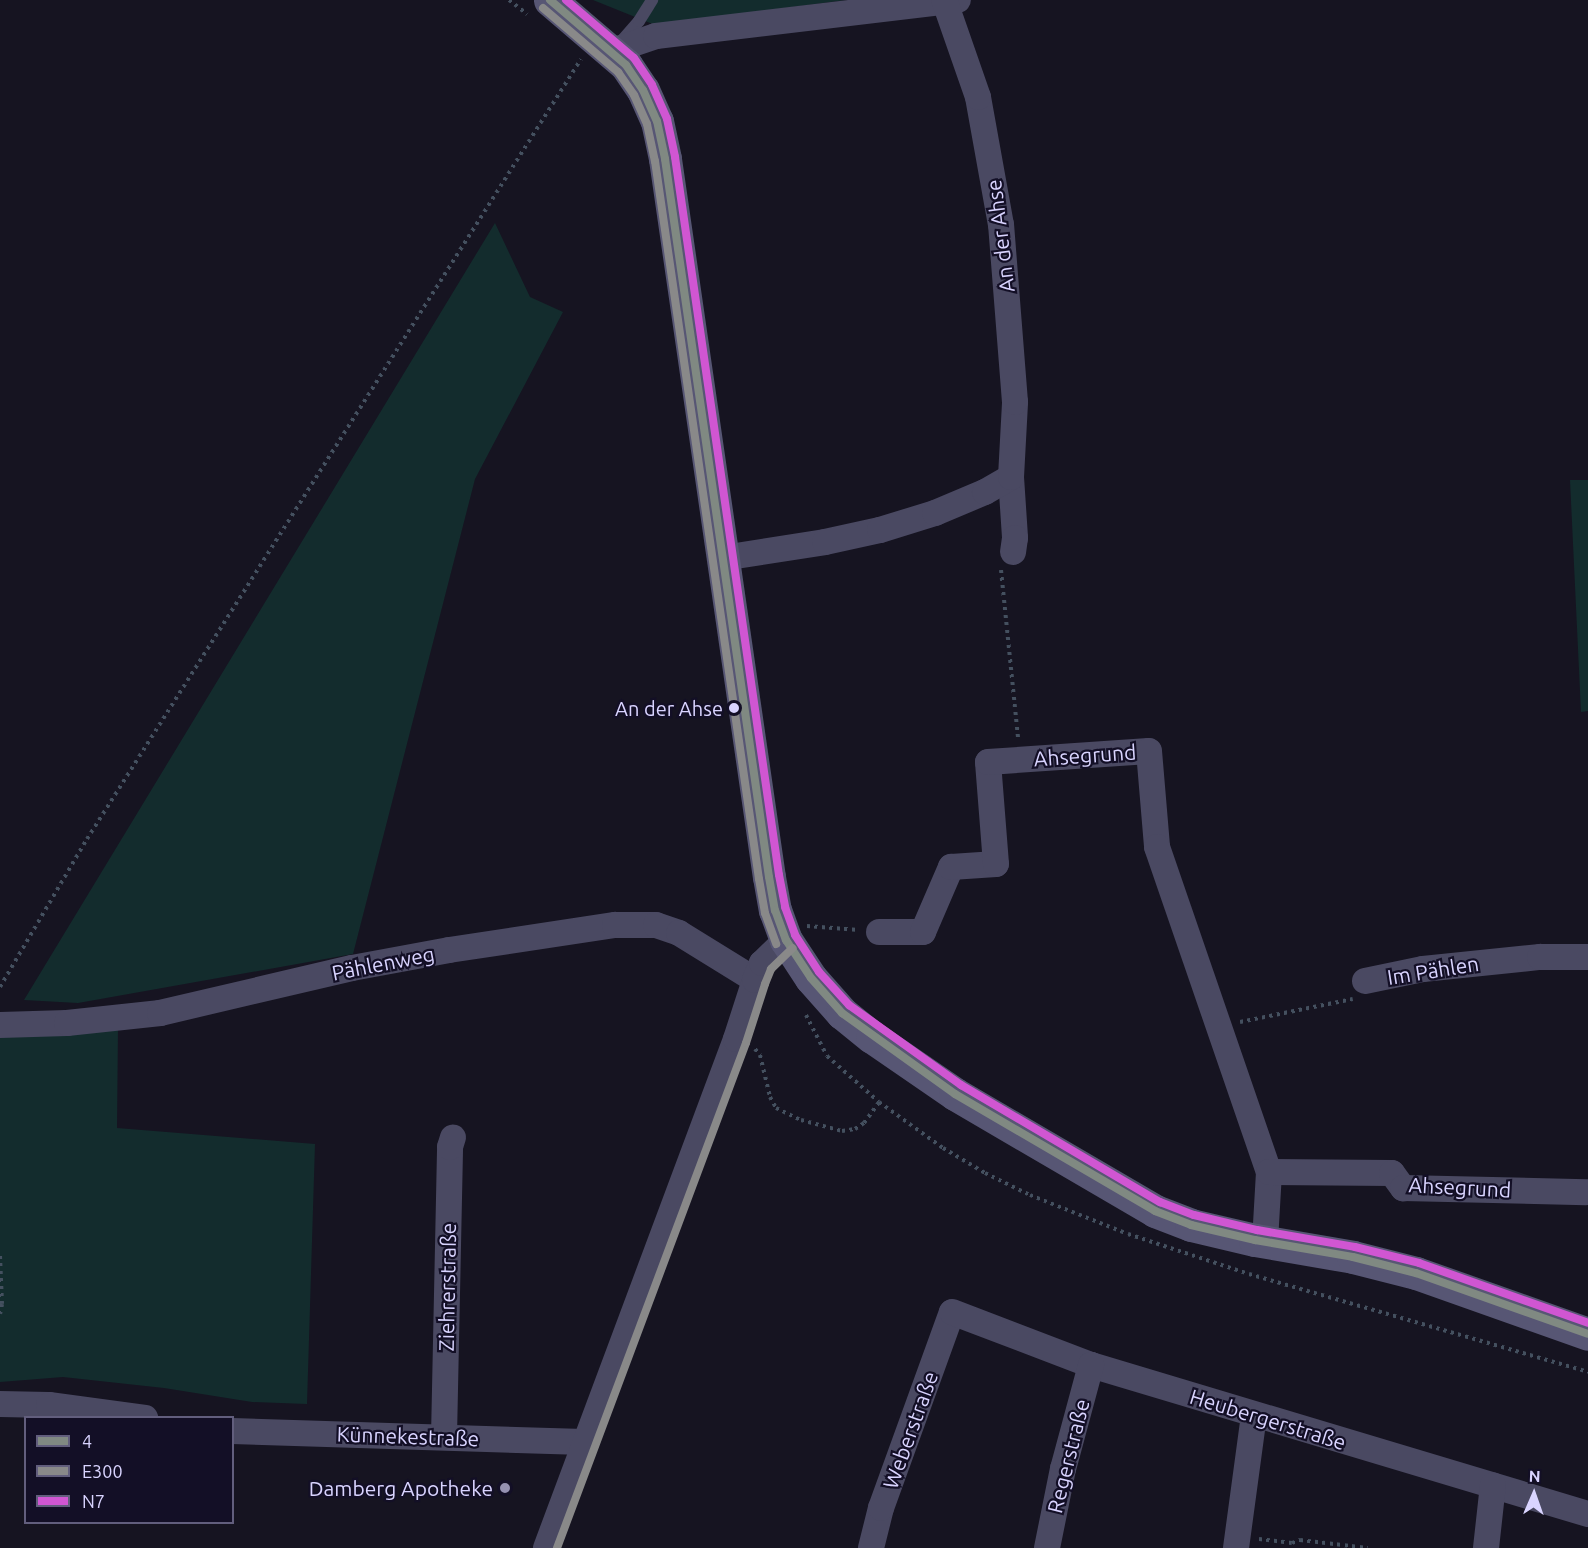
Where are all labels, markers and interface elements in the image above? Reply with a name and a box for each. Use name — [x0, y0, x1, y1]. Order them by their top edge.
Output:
street label: An der Ahse — [981, 178, 1019, 294]
place label: An der Ahse — [615, 696, 723, 720]
marker: An der Ahse — [728, 702, 740, 714]
street label: Ahsegrund — [1033, 739, 1137, 771]
street label: Pählenweg — [329, 941, 437, 985]
street label: Im Pählen — [1385, 950, 1481, 990]
street label: Ahsegrund — [1408, 1172, 1512, 1202]
street label: Ziehrerstraße — [433, 1222, 461, 1352]
street label: Weberstraße — [877, 1368, 943, 1492]
street label: Heubergerstraße — [1187, 1383, 1349, 1455]
street label: Regerstraße — [1042, 1396, 1094, 1516]
legend — [24, 1416, 234, 1524]
street label: Künnekestraße — [336, 1421, 480, 1451]
text: 4 — [82, 1431, 92, 1451]
text: E300 — [82, 1461, 123, 1481]
north arrow — [1504, 1464, 1564, 1524]
text: N — [1528, 1467, 1541, 1485]
place label: Damberg Apotheke — [309, 1475, 493, 1501]
marker: Damberg Apotheke — [498, 1481, 512, 1495]
text: N7 — [82, 1491, 105, 1511]

